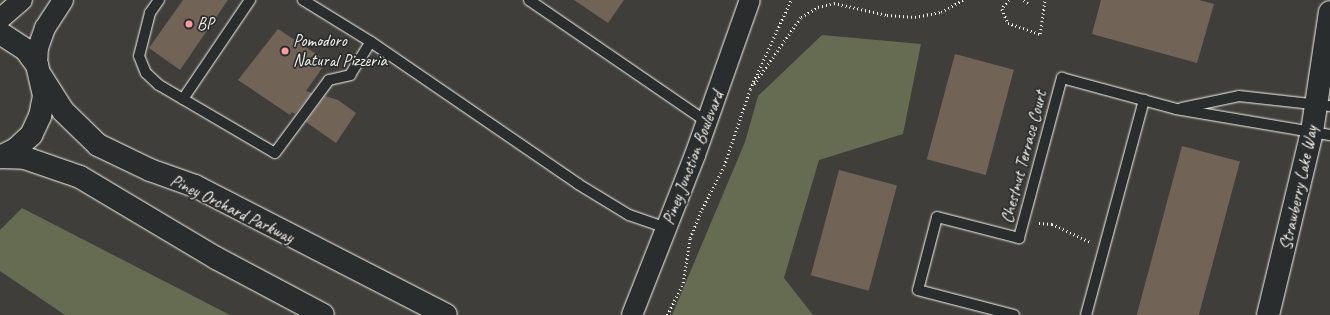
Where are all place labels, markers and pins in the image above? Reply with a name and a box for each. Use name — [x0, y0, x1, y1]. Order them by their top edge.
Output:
place label: BP — [197, 14, 214, 34]
marker: BP — [184, 19, 194, 29]
place label: Pomodoro Natural Pizzeria — [293, 31, 387, 71]
marker: Pomodoro Natural Pizzeria — [280, 46, 290, 56]

